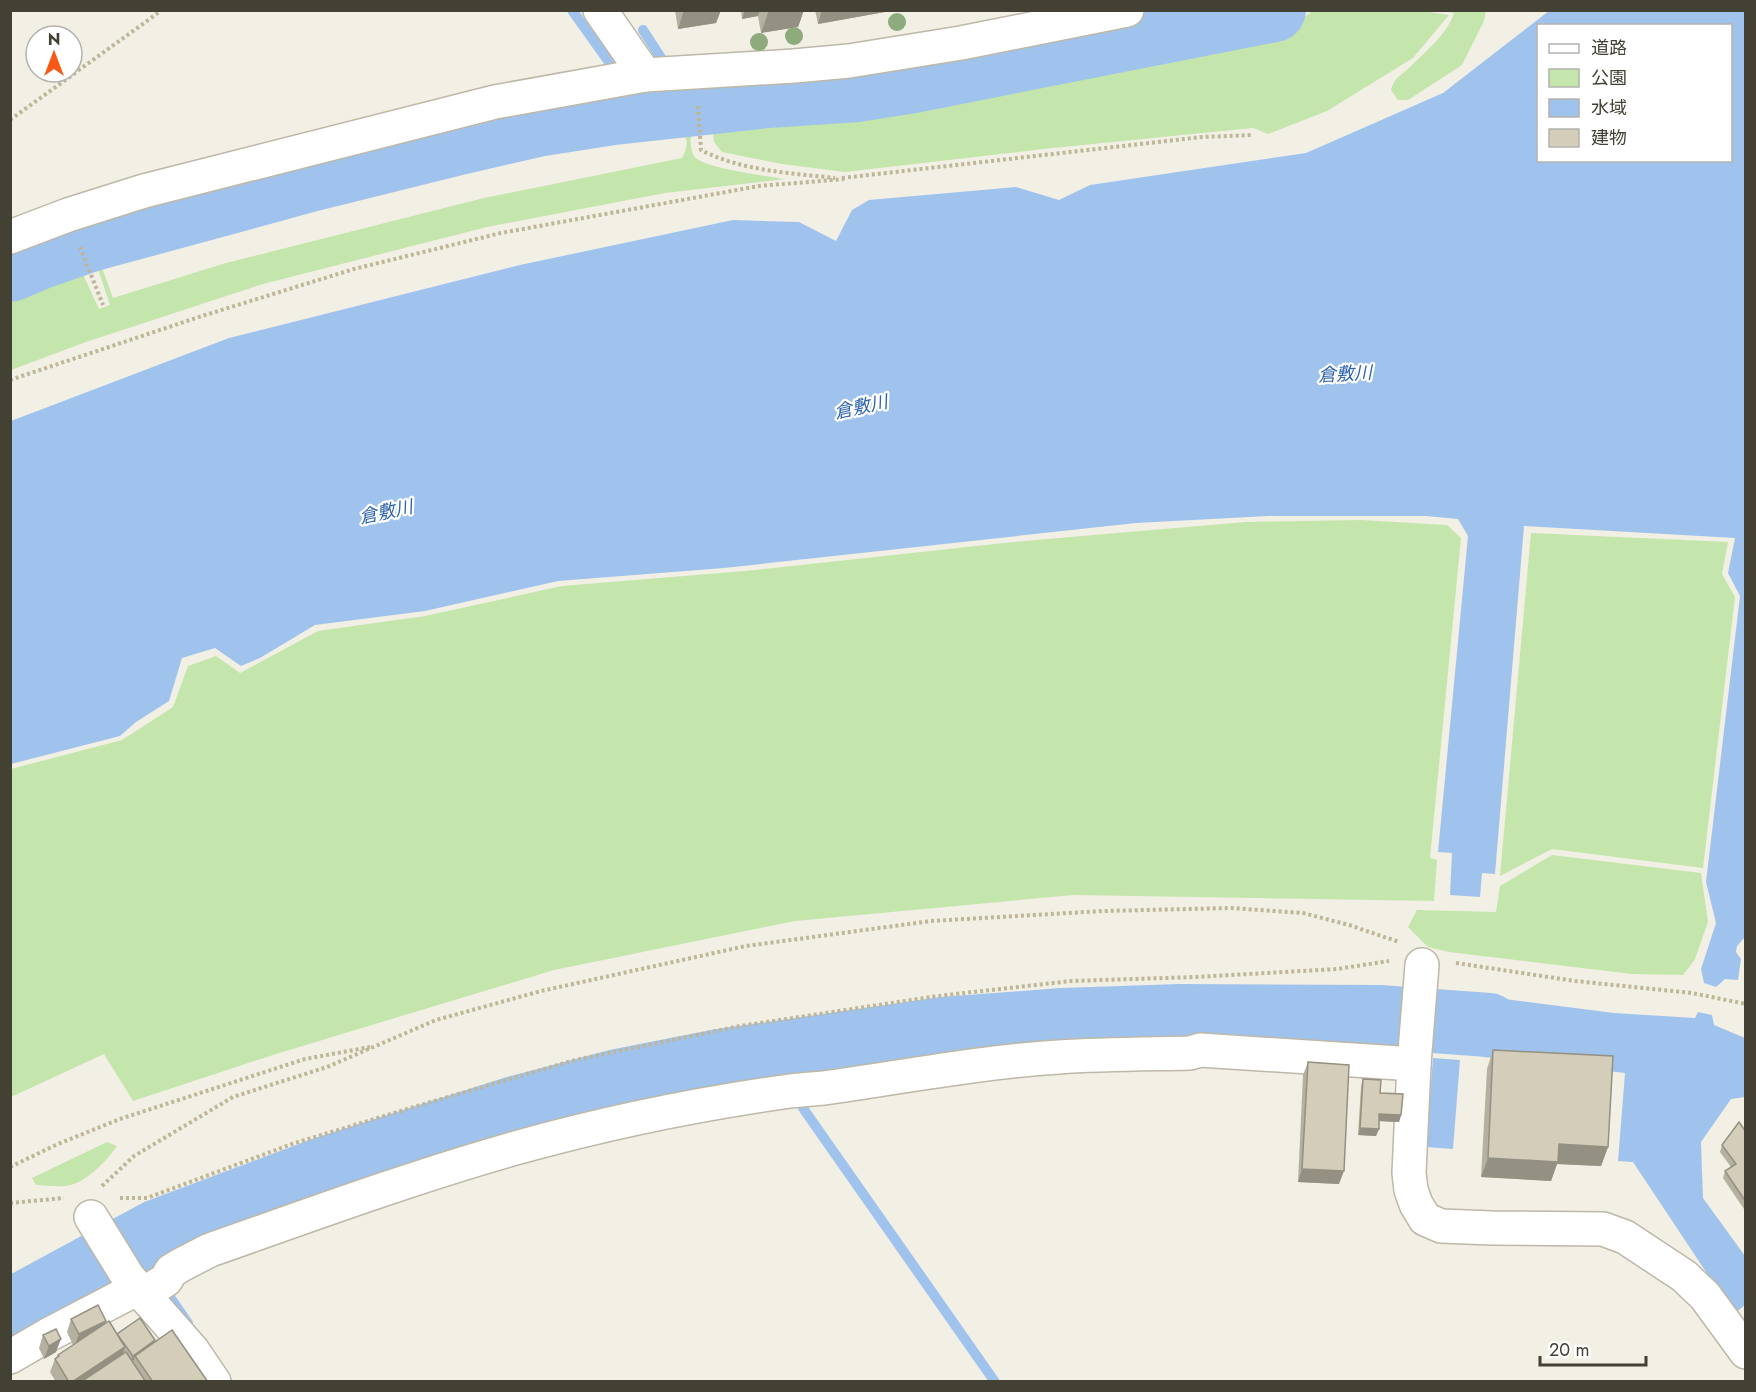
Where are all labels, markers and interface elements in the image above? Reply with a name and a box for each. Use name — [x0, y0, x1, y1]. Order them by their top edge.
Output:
north arrow — [24, 24, 84, 84]
legend — [1537, 24, 1732, 162]
text: N — [48, 28, 60, 51]
text: 道路 — [1591, 35, 1627, 61]
text: 公園 — [1591, 65, 1627, 91]
text: 水域 — [1591, 95, 1627, 121]
text: 建物 — [1591, 125, 1627, 151]
water label: 倉敷川 — [1317, 360, 1375, 388]
water label: 倉敷川 — [832, 388, 892, 425]
water label: 倉敷川 — [357, 493, 417, 530]
scale bar — [1540, 1329, 1646, 1367]
text: 20 m — [1549, 1337, 1589, 1363]

